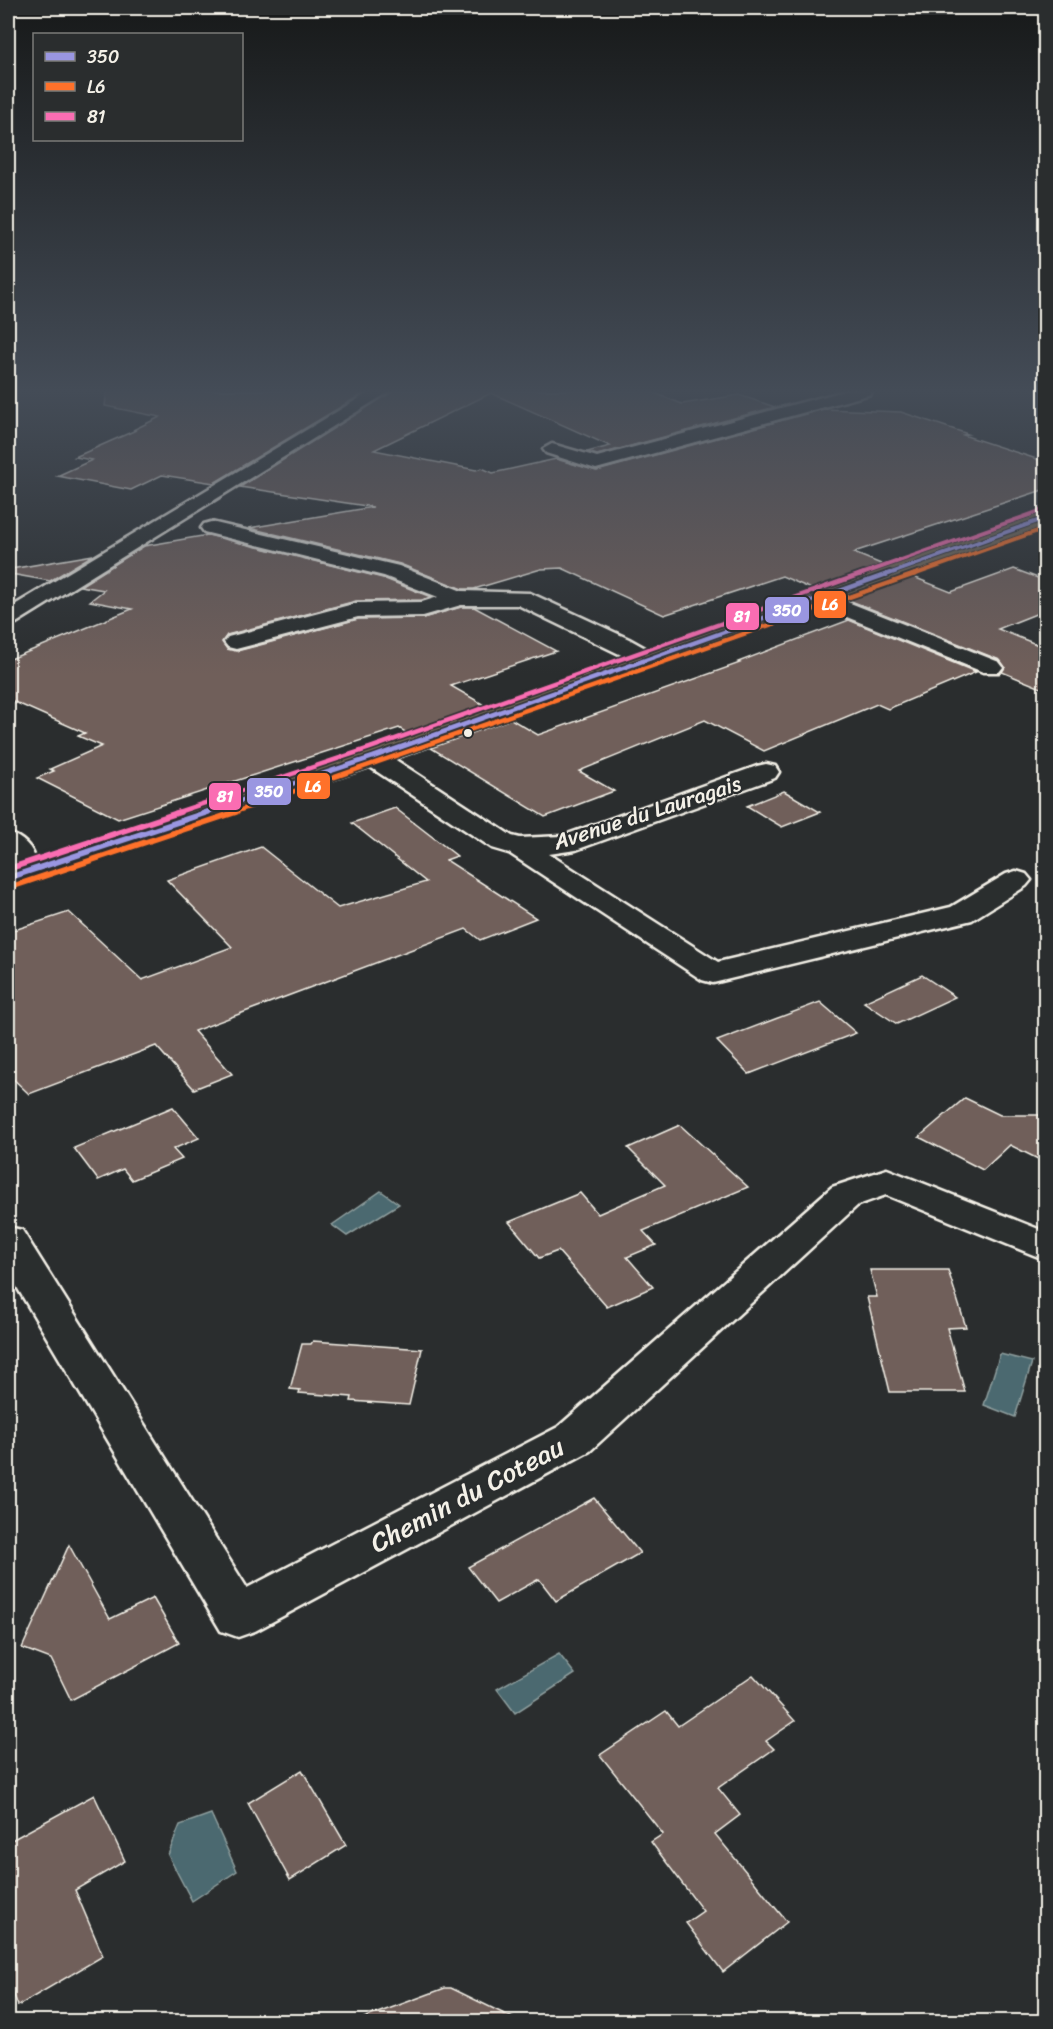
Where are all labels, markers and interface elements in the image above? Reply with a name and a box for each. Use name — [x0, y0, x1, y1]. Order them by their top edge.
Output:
legend — [33, 33, 243, 141]
text: 350 — [87, 41, 119, 73]
text: L6 — [87, 71, 106, 103]
text: 81 — [87, 101, 106, 133]
line badge: L6 — [813, 590, 847, 619]
text: L6 — [822, 590, 838, 619]
line badge: 350 — [764, 596, 810, 624]
text: 350 — [772, 596, 801, 625]
line badge: 81 — [725, 602, 760, 631]
text: 81 — [733, 602, 750, 631]
unlabelled marker — [462, 727, 474, 739]
street label: Avenue du Lauragais — [547, 764, 746, 862]
line badge: L6 — [296, 772, 331, 800]
text: L6 — [305, 772, 321, 801]
line badge: 350 — [246, 777, 292, 806]
text: 350 — [254, 777, 283, 806]
line badge: 81 — [208, 782, 242, 811]
text: 81 — [216, 782, 233, 811]
street label: Chemin du Coteau — [361, 1423, 574, 1567]

